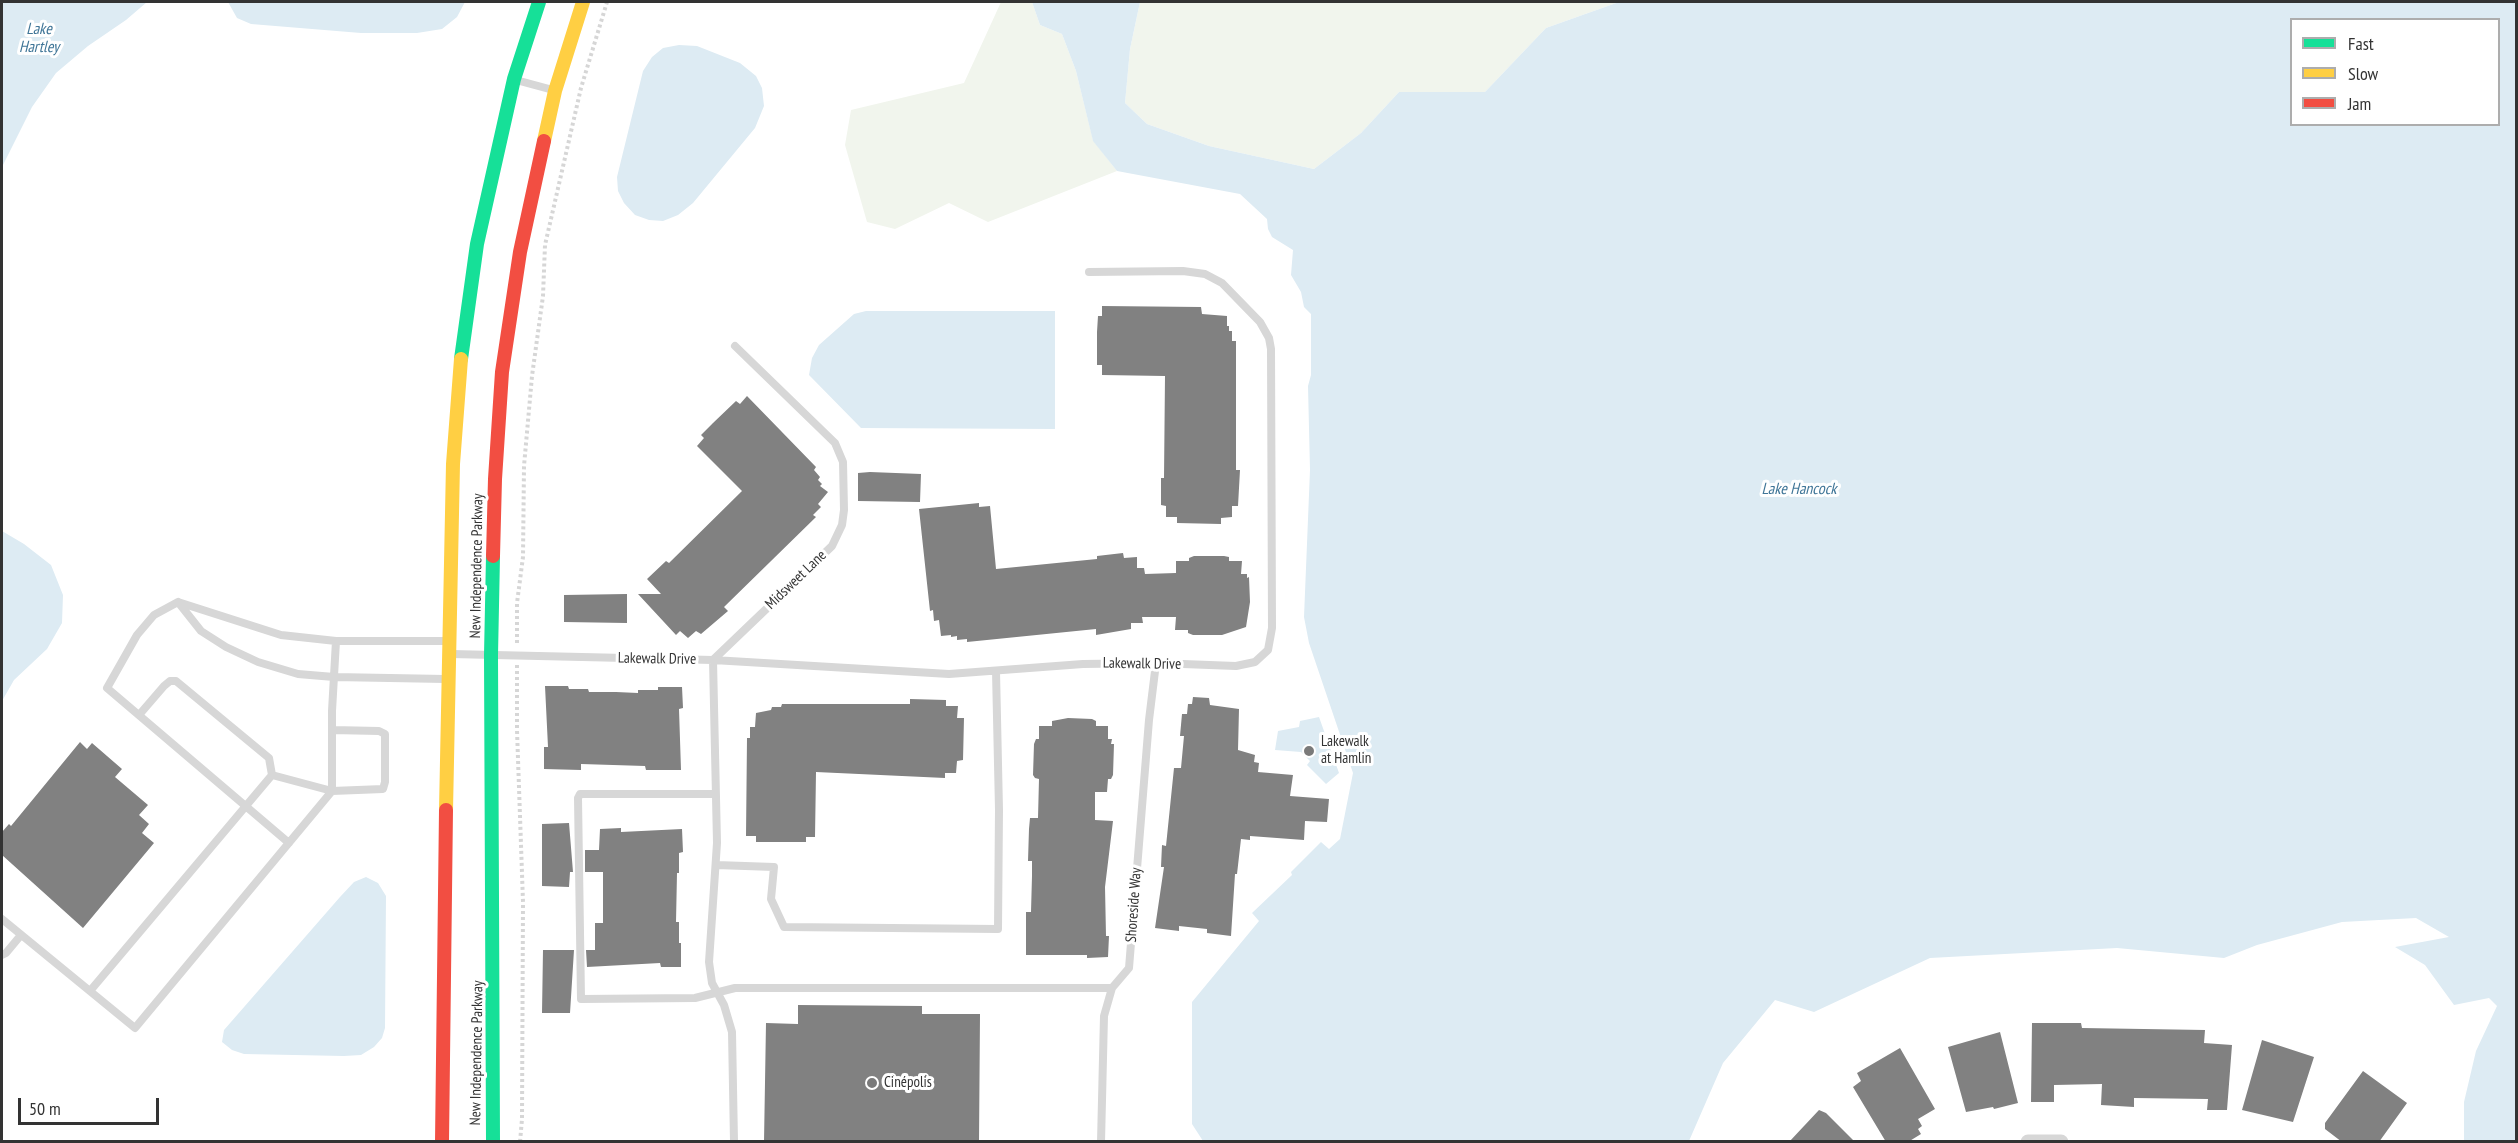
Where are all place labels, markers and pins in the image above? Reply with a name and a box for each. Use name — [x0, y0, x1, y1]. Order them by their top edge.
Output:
place label: Lakewalk at Hamlin — [1321, 733, 1371, 768]
marker: Lakewalk at Hamlin — [1302, 744, 1316, 758]
place label: Cinépolis — [884, 1074, 932, 1092]
marker: Cinépolis — [865, 1076, 879, 1090]

